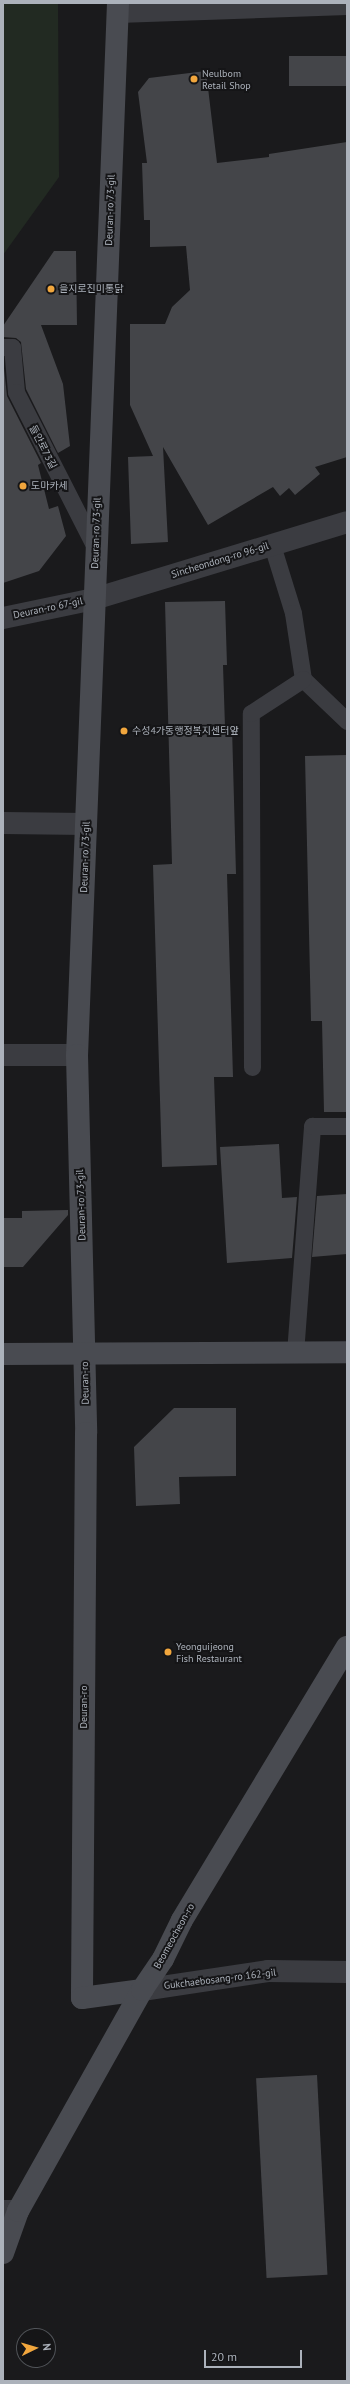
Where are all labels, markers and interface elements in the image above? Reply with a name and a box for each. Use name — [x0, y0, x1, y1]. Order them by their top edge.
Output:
place label: Neulbom Retail Shop — [202, 67, 251, 90]
marker: Neulbom Retail Shop — [189, 74, 199, 84]
street label: Deuran-ro 73-gil — [103, 174, 117, 246]
place label: 을지로진미통닭 — [59, 283, 123, 295]
marker: 을지로진미통닭 — [46, 284, 56, 294]
street label: 들안로73길 — [27, 423, 59, 471]
place label: 도마카세 — [31, 480, 68, 492]
marker: 도마카세 — [18, 481, 28, 491]
street label: Deuran-ro 73-gil — [89, 497, 103, 569]
street label: Sincheondong-ro 96-gil — [170, 539, 270, 581]
street label: Deuran-ro 67-gil — [12, 595, 84, 621]
place label: 수성4가동행정복지센터앞 — [132, 725, 239, 737]
marker: 수성4가동행정복지센터앞 — [119, 726, 129, 736]
street label: Deuran-ro 73-gil — [78, 821, 92, 893]
street label: Deuran-ro 73-gil — [74, 1169, 88, 1241]
street label: Deuran-ro — [79, 1361, 91, 1405]
place label: Yeonguijeong Fish Restaurant — [176, 1640, 242, 1664]
marker: Yeonguijeong Fish Restaurant — [163, 1647, 173, 1657]
street label: Deuran-ro — [78, 1685, 90, 1729]
street label: Beomeocheon-ro — [151, 1901, 197, 1971]
street label: Gukchaebosang-ro 162-gil — [163, 1966, 277, 1992]
north arrow — [16, 2328, 56, 2368]
scale bar — [206, 2342, 304, 2368]
text: N — [40, 2343, 54, 2351]
text: 20 m — [211, 2349, 237, 2364]

